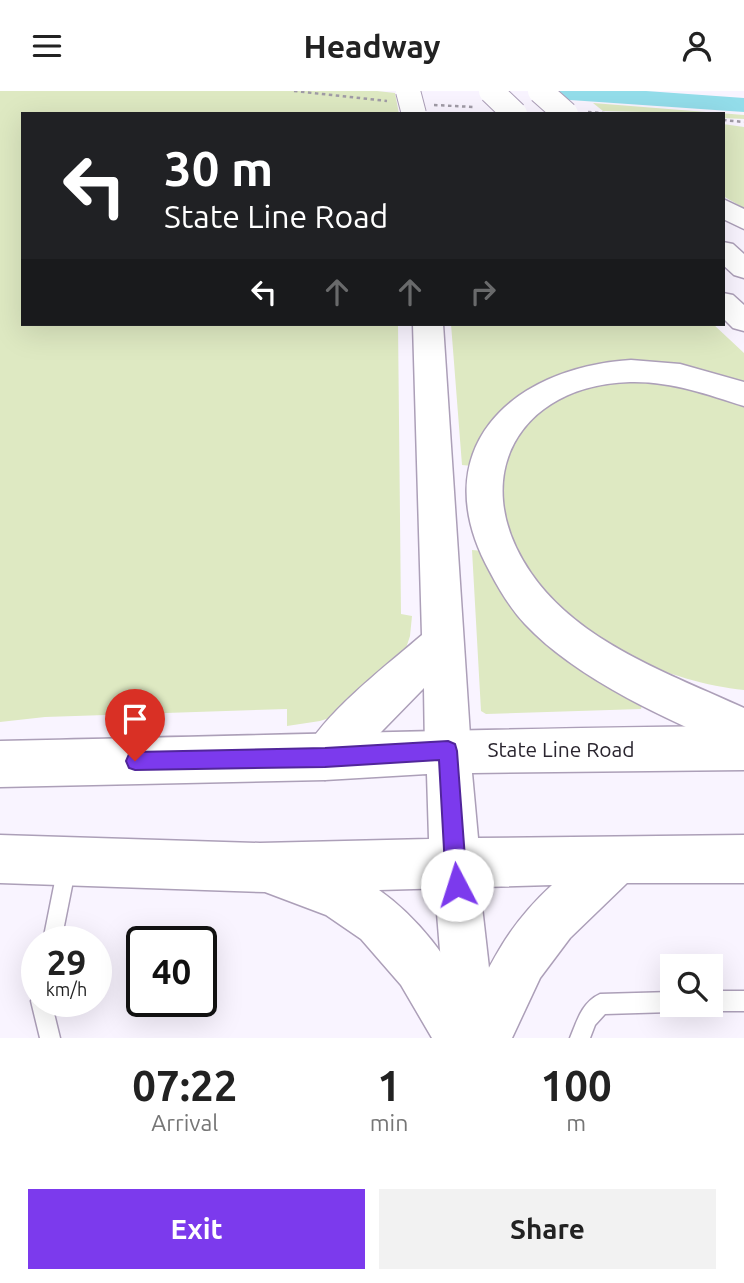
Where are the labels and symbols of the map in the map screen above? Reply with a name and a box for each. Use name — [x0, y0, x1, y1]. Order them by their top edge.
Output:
pin — [105, 689, 165, 761]
street label: State Line Road — [487, 737, 635, 761]
position arrow — [420, 848, 494, 922]
speed limit sign: 40 — [126, 926, 217, 1017]

